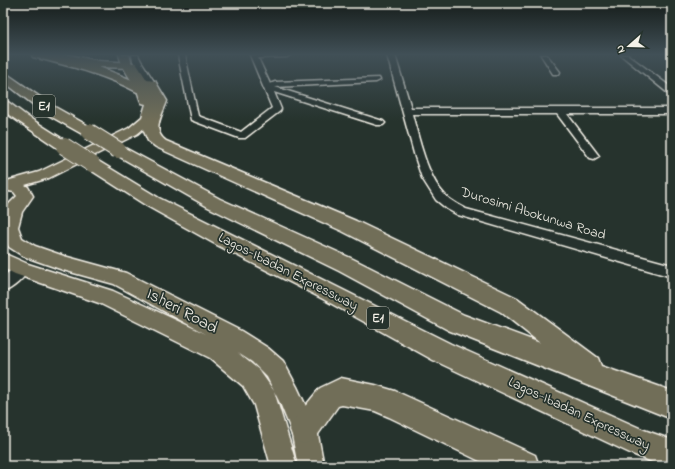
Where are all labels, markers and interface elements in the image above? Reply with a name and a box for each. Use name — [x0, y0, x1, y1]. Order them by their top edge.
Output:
north arrow — [609, 26, 649, 66]
text: N — [612, 43, 629, 55]
road number: E1 — [33, 95, 55, 117]
street label: Durosimi Abokunwa Road — [457, 182, 608, 246]
street label: Lagos-Ibadan Expressway — [214, 228, 362, 317]
street label: Isheri Road — [142, 282, 223, 341]
road number: E1 — [367, 307, 389, 329]
street label: Lagos-Ibadan Expressway — [504, 372, 654, 457]

